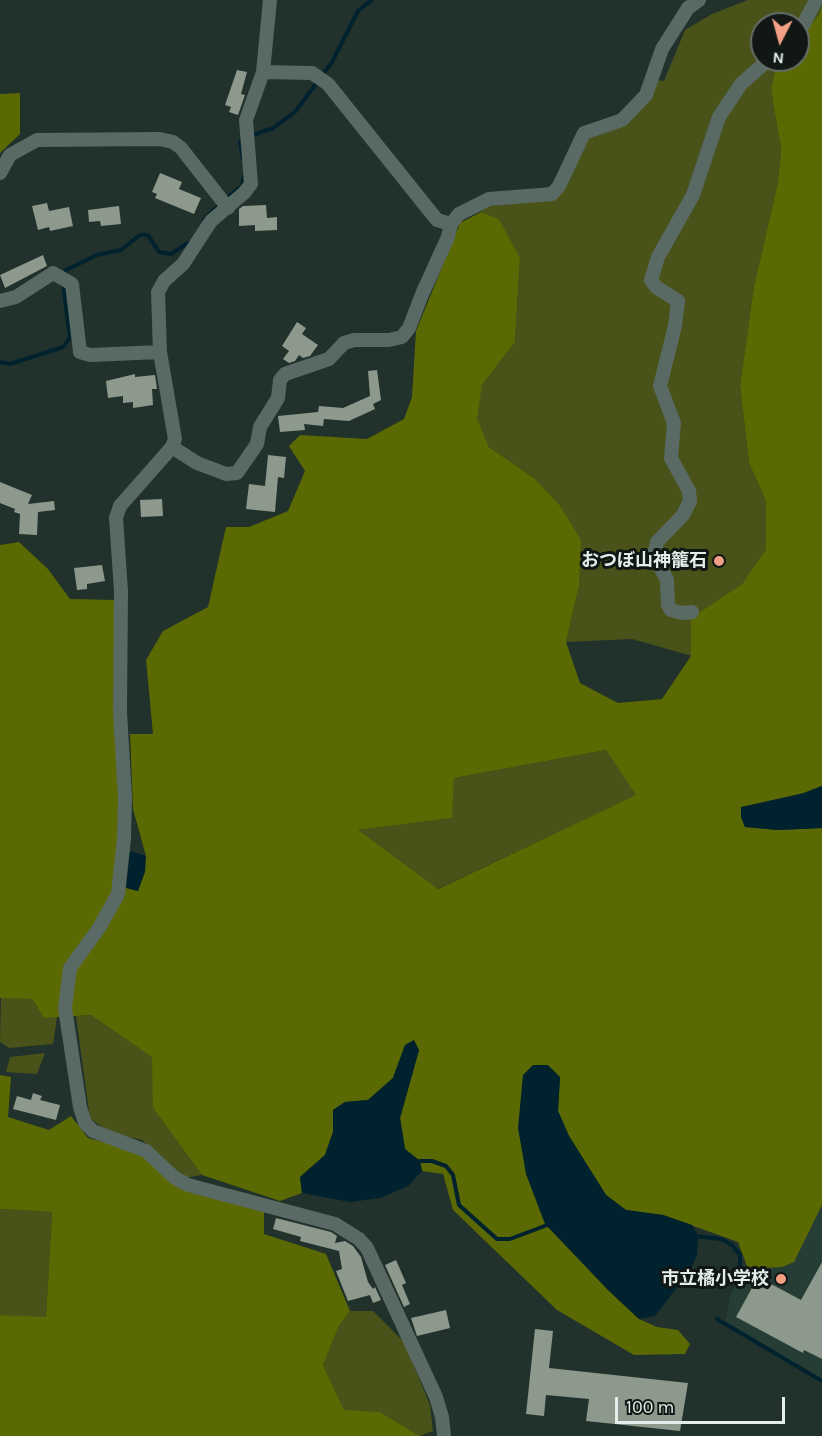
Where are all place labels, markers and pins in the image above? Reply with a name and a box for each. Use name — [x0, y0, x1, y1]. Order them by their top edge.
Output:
place label: おつぼ山神籠石 — [581, 550, 707, 572]
marker: おつぼ山神籠石 — [712, 554, 726, 568]
place label: 市立橘小学校 — [661, 1268, 769, 1290]
marker: 市立橘小学校 — [774, 1272, 788, 1286]

